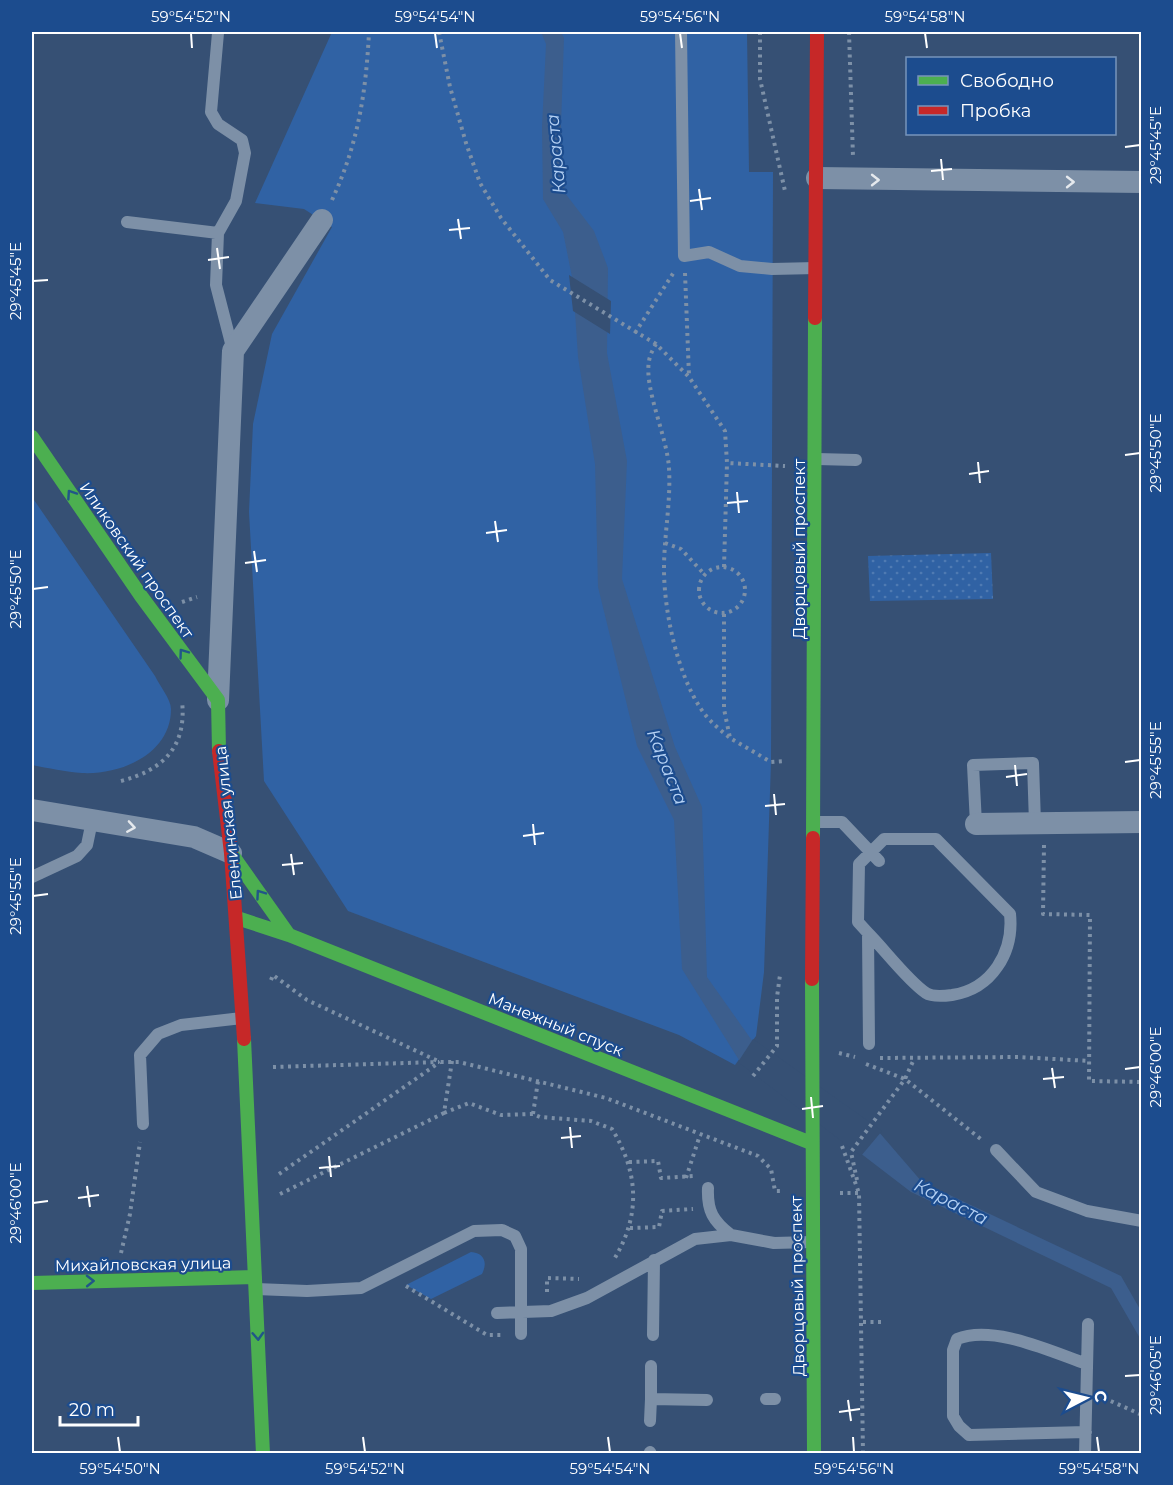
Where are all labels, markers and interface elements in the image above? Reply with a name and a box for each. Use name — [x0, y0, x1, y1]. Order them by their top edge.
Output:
text: 59°54'52"N — [151, 7, 231, 26]
text: 59°54'54"N — [395, 7, 475, 26]
text: 59°54'56"N — [640, 7, 720, 26]
text: 59°54'58"N — [884, 7, 966, 26]
legend — [906, 57, 1116, 135]
text: Свободно — [960, 70, 1054, 92]
text: Пробка — [960, 100, 1031, 122]
text: 29°45'45"E — [1146, 106, 1165, 184]
water label: Караста — [542, 113, 570, 195]
one-way arrow — [871, 174, 880, 186]
one-way arrow — [1066, 176, 1075, 188]
text: 29°45'45"E — [6, 242, 25, 320]
text: 29°45'50"E — [1146, 413, 1165, 493]
street label: Дворцовый проспект — [790, 458, 809, 639]
street label: Иликовский проспект — [75, 479, 198, 642]
one-way arrow — [67, 489, 78, 500]
text: 29°45'50"E — [6, 549, 25, 629]
one-way arrow — [179, 649, 190, 660]
text: 29°45'55"E — [1146, 721, 1165, 799]
water label: Караста — [642, 726, 692, 808]
street label: Еленинская улица — [211, 745, 246, 901]
one-way arrow — [125, 820, 135, 833]
text: 29°45'55"E — [6, 857, 25, 935]
one-way arrow — [256, 889, 267, 900]
street label: Манежный спуск — [486, 989, 627, 1060]
text: 29°46'00"E — [1146, 1026, 1165, 1108]
text: 29°46'00"E — [6, 1162, 25, 1244]
water label: Караста — [910, 1174, 992, 1230]
street label: Дворцовый проспект — [786, 1195, 809, 1376]
street label: Михайловская улица — [55, 1253, 231, 1276]
one-way arrow — [85, 1275, 94, 1288]
one-way arrow — [251, 1331, 264, 1340]
text: 29°46'05"E — [1146, 1335, 1165, 1415]
north arrow — [1056, 1368, 1116, 1428]
scale bar — [60, 1389, 138, 1427]
text: С — [1090, 1389, 1111, 1404]
text: 20 m — [69, 1399, 115, 1421]
text: 59°54'50"N — [79, 1459, 161, 1478]
text: 59°54'52"N — [325, 1459, 405, 1478]
text: 59°54'54"N — [570, 1459, 650, 1478]
text: 59°54'56"N — [814, 1459, 894, 1478]
text: 59°54'58"N — [1058, 1459, 1140, 1478]

